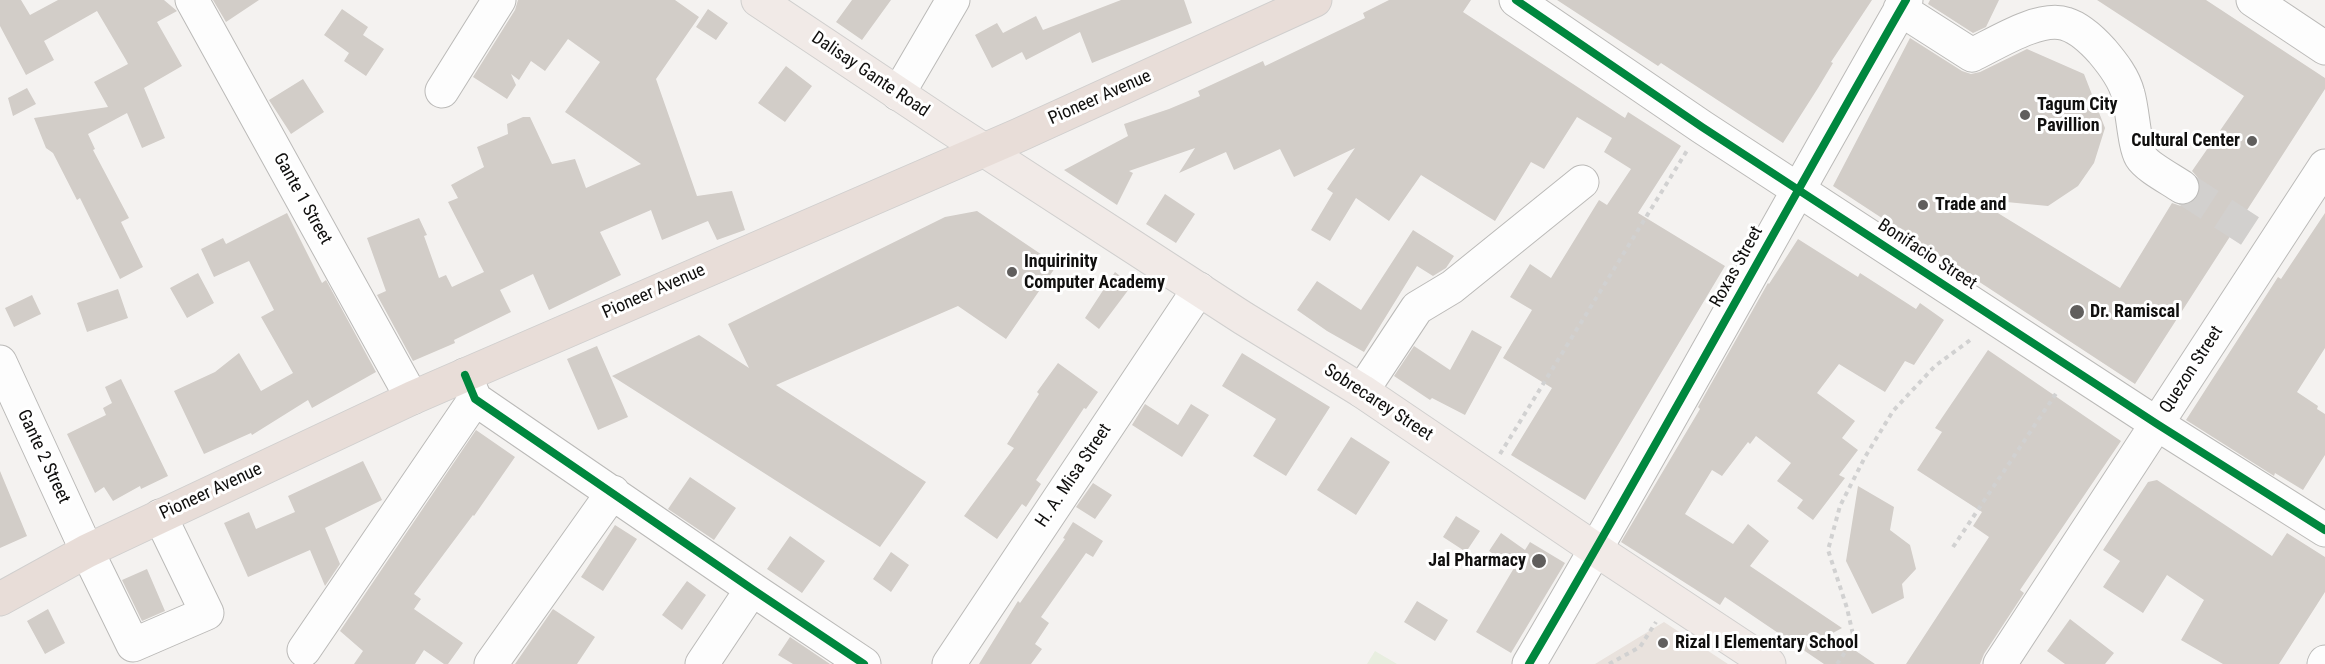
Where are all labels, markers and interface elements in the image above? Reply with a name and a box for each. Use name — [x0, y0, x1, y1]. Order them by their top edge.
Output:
street label: Dalisay Gante Road — [807, 28, 933, 122]
street label: Pioneer Avenue — [1045, 66, 1155, 130]
place label: Tagum City Pavillion — [2037, 94, 2118, 136]
marker: Tagum City Pavillion — [2018, 108, 2032, 122]
place label: Cultural Center — [2131, 130, 2240, 152]
marker: Cultural Center — [2245, 134, 2259, 148]
street label: Gante 1 Street — [268, 150, 336, 248]
place label: Trade and — [1935, 194, 2006, 216]
marker: Trade and — [1916, 198, 1930, 212]
street label: Bonifacio Street — [1873, 215, 1981, 295]
street label: Roxas Street — [1706, 223, 1768, 311]
place label: Inquirinity Computer Academy — [1024, 251, 1165, 294]
street label: Pioneer Avenue — [599, 260, 709, 324]
marker: Inquirinity Computer Academy — [1005, 265, 1019, 279]
place label: Dr. Ramiscal — [2090, 301, 2180, 323]
marker: Dr. Ramiscal — [2068, 303, 2086, 321]
street label: Quezon Street — [2156, 322, 2228, 418]
street label: Sobrecarey Street — [1320, 360, 1436, 446]
street label: Gante 2 Street — [12, 407, 74, 507]
street label: H. A. Misa Street — [1031, 420, 1117, 532]
street label: Pioneer Avenue — [157, 459, 265, 525]
place label: Jal Pharmacy — [1428, 550, 1526, 572]
marker: Jal Pharmacy — [1530, 552, 1548, 570]
place label: Rizal I Elementary School — [1675, 632, 1858, 654]
marker: Rizal I Elementary School — [1656, 636, 1670, 650]

